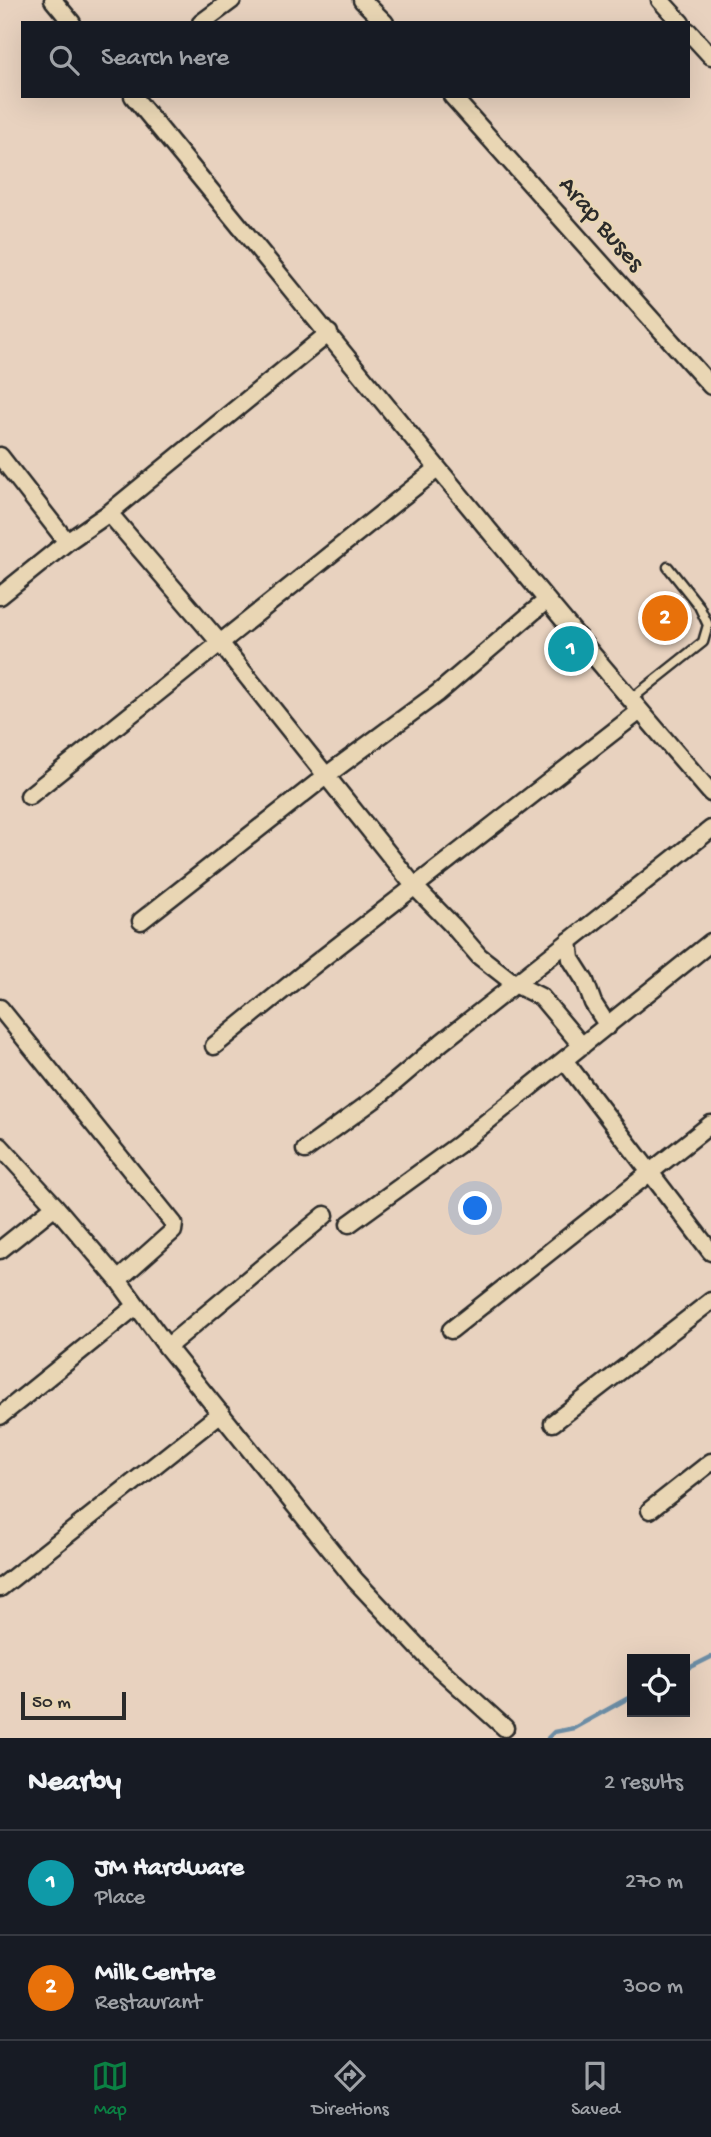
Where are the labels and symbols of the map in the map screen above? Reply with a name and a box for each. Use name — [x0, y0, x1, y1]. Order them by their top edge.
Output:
street label: Arap Buses — [550, 171, 651, 280]
pin: 2 — [642, 592, 688, 644]
pin: 1 — [548, 623, 594, 675]
your location — [458, 1191, 492, 1225]
scale bar — [21, 1689, 126, 1721]

